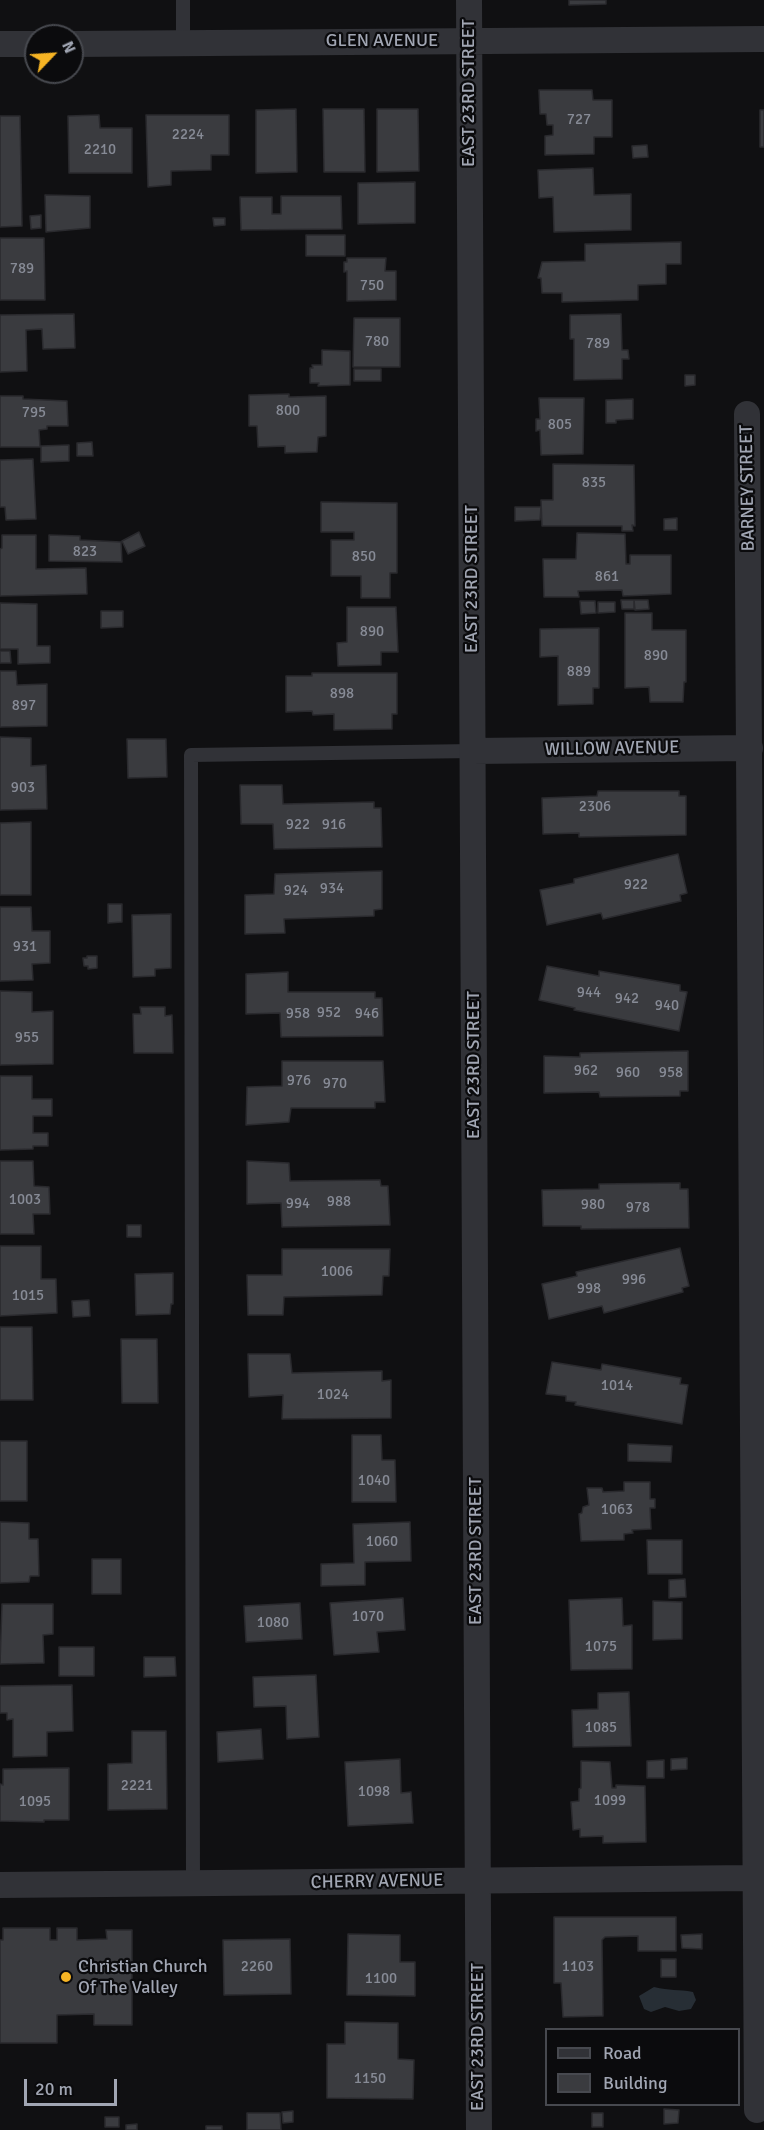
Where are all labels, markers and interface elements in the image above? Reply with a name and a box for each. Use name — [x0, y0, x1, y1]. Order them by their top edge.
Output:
street label: EAST 23RD STREET — [458, 19, 480, 167]
north arrow — [24, 24, 84, 84]
street label: GLEN AVENUE — [326, 30, 438, 52]
text: N — [57, 38, 80, 57]
house number: 727 — [567, 111, 591, 129]
house number: 2224 — [172, 126, 204, 144]
house number: 2210 — [84, 141, 116, 159]
house number: 789 — [10, 260, 34, 278]
house number: 750 — [360, 277, 384, 295]
house number: 780 — [365, 333, 389, 351]
house number: 789 — [586, 335, 610, 353]
house number: 800 — [276, 402, 300, 420]
house number: 795 — [22, 404, 46, 422]
house number: 805 — [548, 416, 572, 434]
street label: BARNEY STREET — [736, 425, 760, 551]
house number: 835 — [582, 474, 606, 492]
street label: EAST 23RD STREET — [461, 505, 483, 653]
house number: 823 — [73, 543, 97, 561]
house number: 850 — [352, 548, 376, 566]
house number: 861 — [595, 568, 619, 586]
house number: 890 — [360, 623, 384, 641]
house number: 890 — [644, 647, 668, 665]
house number: 889 — [567, 663, 591, 681]
house number: 898 — [330, 685, 354, 703]
house number: 897 — [12, 697, 36, 715]
street label: WILLOW AVENUE — [544, 737, 680, 761]
house number: 903 — [11, 779, 35, 797]
house number: 2306 — [579, 798, 611, 816]
house number: 922 — [286, 816, 310, 834]
house number: 916 — [322, 816, 346, 834]
house number: 922 — [624, 876, 648, 894]
house number: 934 — [320, 880, 344, 898]
house number: 924 — [284, 882, 308, 900]
house number: 931 — [13, 938, 37, 956]
house number: 944 — [577, 984, 601, 1002]
house number: 942 — [615, 990, 639, 1008]
street label: EAST 23RD STREET — [463, 991, 485, 1139]
house number: 940 — [655, 997, 679, 1015]
house number: 952 — [317, 1004, 341, 1022]
house number: 958 — [286, 1005, 310, 1023]
house number: 946 — [355, 1005, 379, 1023]
house number: 955 — [15, 1029, 39, 1047]
house number: 962 — [574, 1062, 598, 1080]
house number: 960 — [616, 1064, 640, 1082]
house number: 958 — [659, 1064, 683, 1082]
house number: 976 — [287, 1072, 311, 1090]
house number: 970 — [323, 1075, 347, 1093]
house number: 1003 — [9, 1191, 41, 1209]
house number: 988 — [327, 1193, 351, 1211]
house number: 994 — [286, 1195, 310, 1213]
house number: 980 — [581, 1196, 605, 1214]
house number: 978 — [626, 1199, 650, 1217]
house number: 1006 — [321, 1263, 353, 1281]
house number: 996 — [622, 1271, 646, 1289]
house number: 998 — [577, 1280, 601, 1298]
house number: 1015 — [12, 1287, 44, 1305]
house number: 1014 — [601, 1377, 633, 1395]
house number: 1024 — [317, 1386, 349, 1404]
house number: 1040 — [358, 1472, 390, 1490]
street label: EAST 23RD STREET — [465, 1477, 487, 1625]
house number: 1063 — [601, 1501, 633, 1519]
house number: 1060 — [366, 1533, 398, 1551]
house number: 1070 — [352, 1608, 384, 1626]
house number: 1080 — [257, 1614, 289, 1632]
house number: 1075 — [585, 1638, 617, 1656]
house number: 1085 — [585, 1719, 617, 1737]
house number: 2221 — [121, 1777, 153, 1795]
house number: 1098 — [358, 1783, 390, 1801]
house number: 1099 — [594, 1792, 626, 1810]
house number: 1095 — [19, 1793, 51, 1811]
street label: CHERRY AVENUE — [311, 1870, 443, 1894]
place label: Christian Church Of The Valley — [78, 1956, 208, 1998]
house number: 2260 — [241, 1958, 273, 1976]
house number: 1103 — [562, 1958, 594, 1976]
street label: EAST 23RD STREET — [467, 1963, 489, 2111]
marker: Christian Church Of The Valley — [59, 1970, 73, 1984]
house number: 1100 — [365, 1970, 397, 1988]
legend — [545, 2028, 740, 2106]
text: Road — [603, 2042, 642, 2064]
scale bar — [27, 2067, 120, 2105]
house number: 1150 — [354, 2070, 386, 2088]
text: Building — [603, 2072, 667, 2094]
text: 20 m — [35, 2078, 73, 2100]

